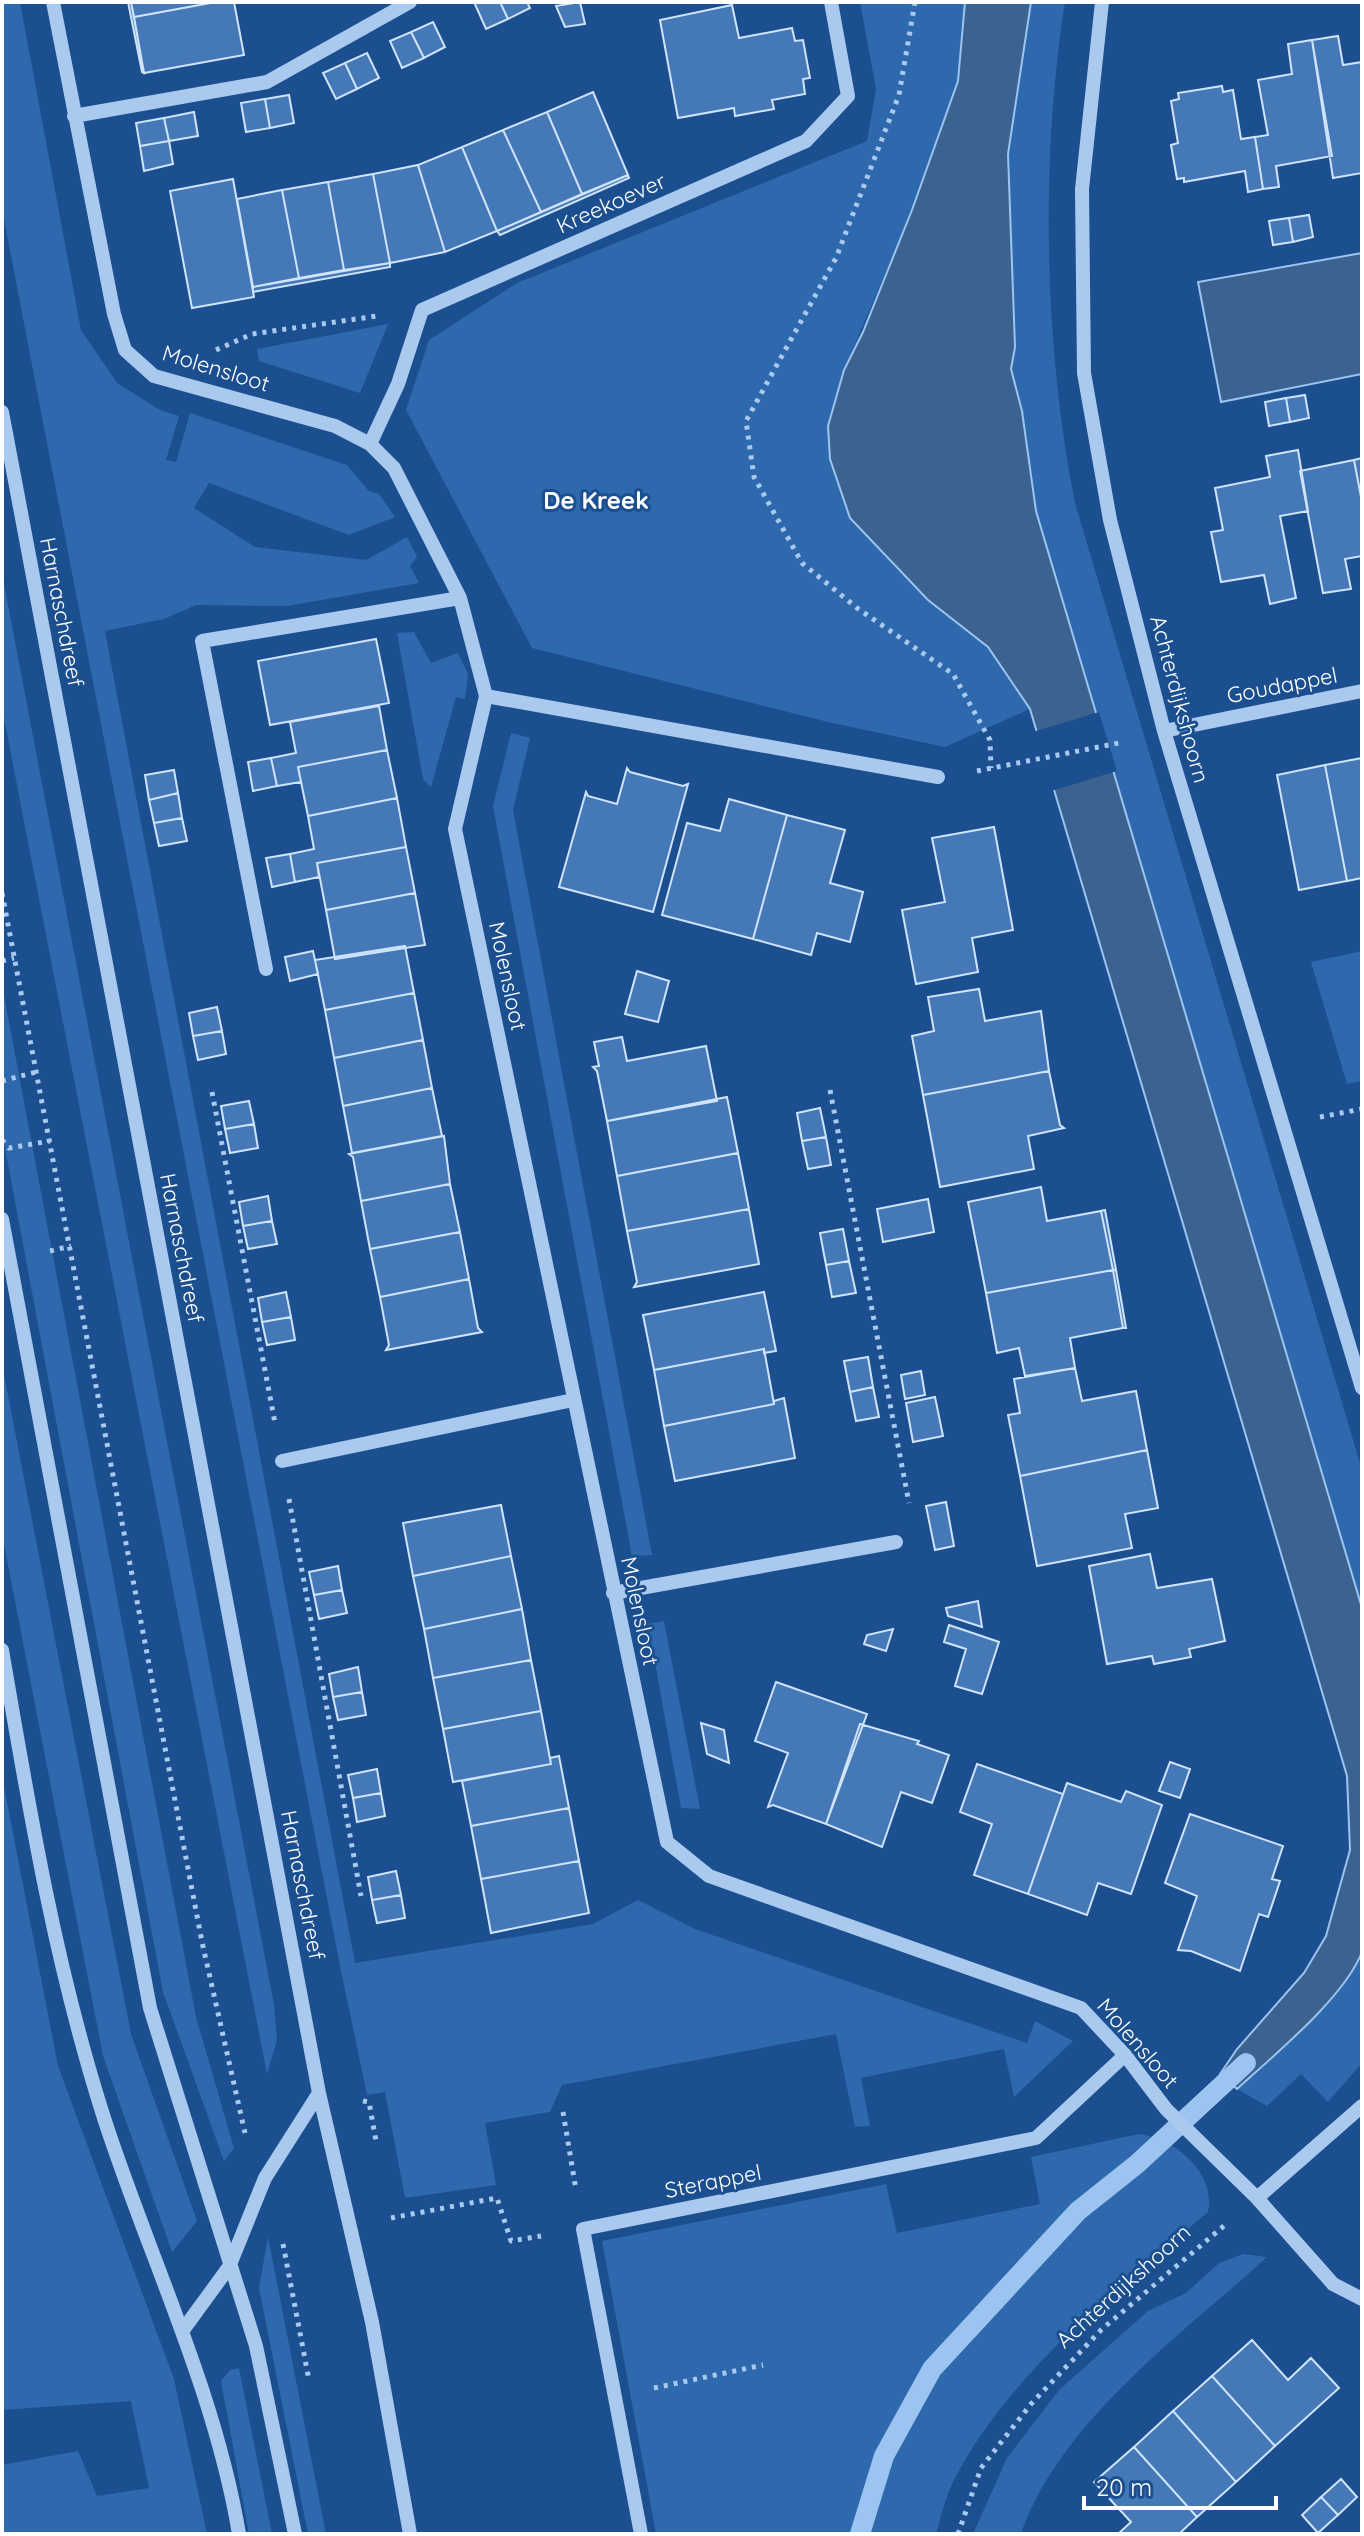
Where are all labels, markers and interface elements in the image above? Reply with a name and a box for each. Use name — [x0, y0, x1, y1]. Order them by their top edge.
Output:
street label: Kreekoever — [552, 166, 671, 240]
street label: Molensloot — [159, 338, 273, 398]
district label: De Kreek — [543, 485, 649, 515]
street label: Harnaschdreef — [34, 535, 90, 689]
street label: Achterdijkshoorn — [1144, 612, 1216, 786]
street label: Goudappel — [1224, 661, 1340, 709]
street label: Molensloot — [483, 919, 533, 1033]
street label: Harnaschdreef — [154, 1171, 210, 1325]
street label: Molensloot — [615, 1554, 665, 1668]
street label: Harnaschdreef — [275, 1808, 331, 1962]
street label: Molensloot — [1091, 1992, 1185, 2094]
street label: Sterappel — [662, 2158, 764, 2204]
street label: Achterdijkshoorn — [1050, 2218, 1196, 2354]
scale bar — [1084, 2460, 1276, 2510]
text: 20 m — [1096, 2472, 1152, 2502]

